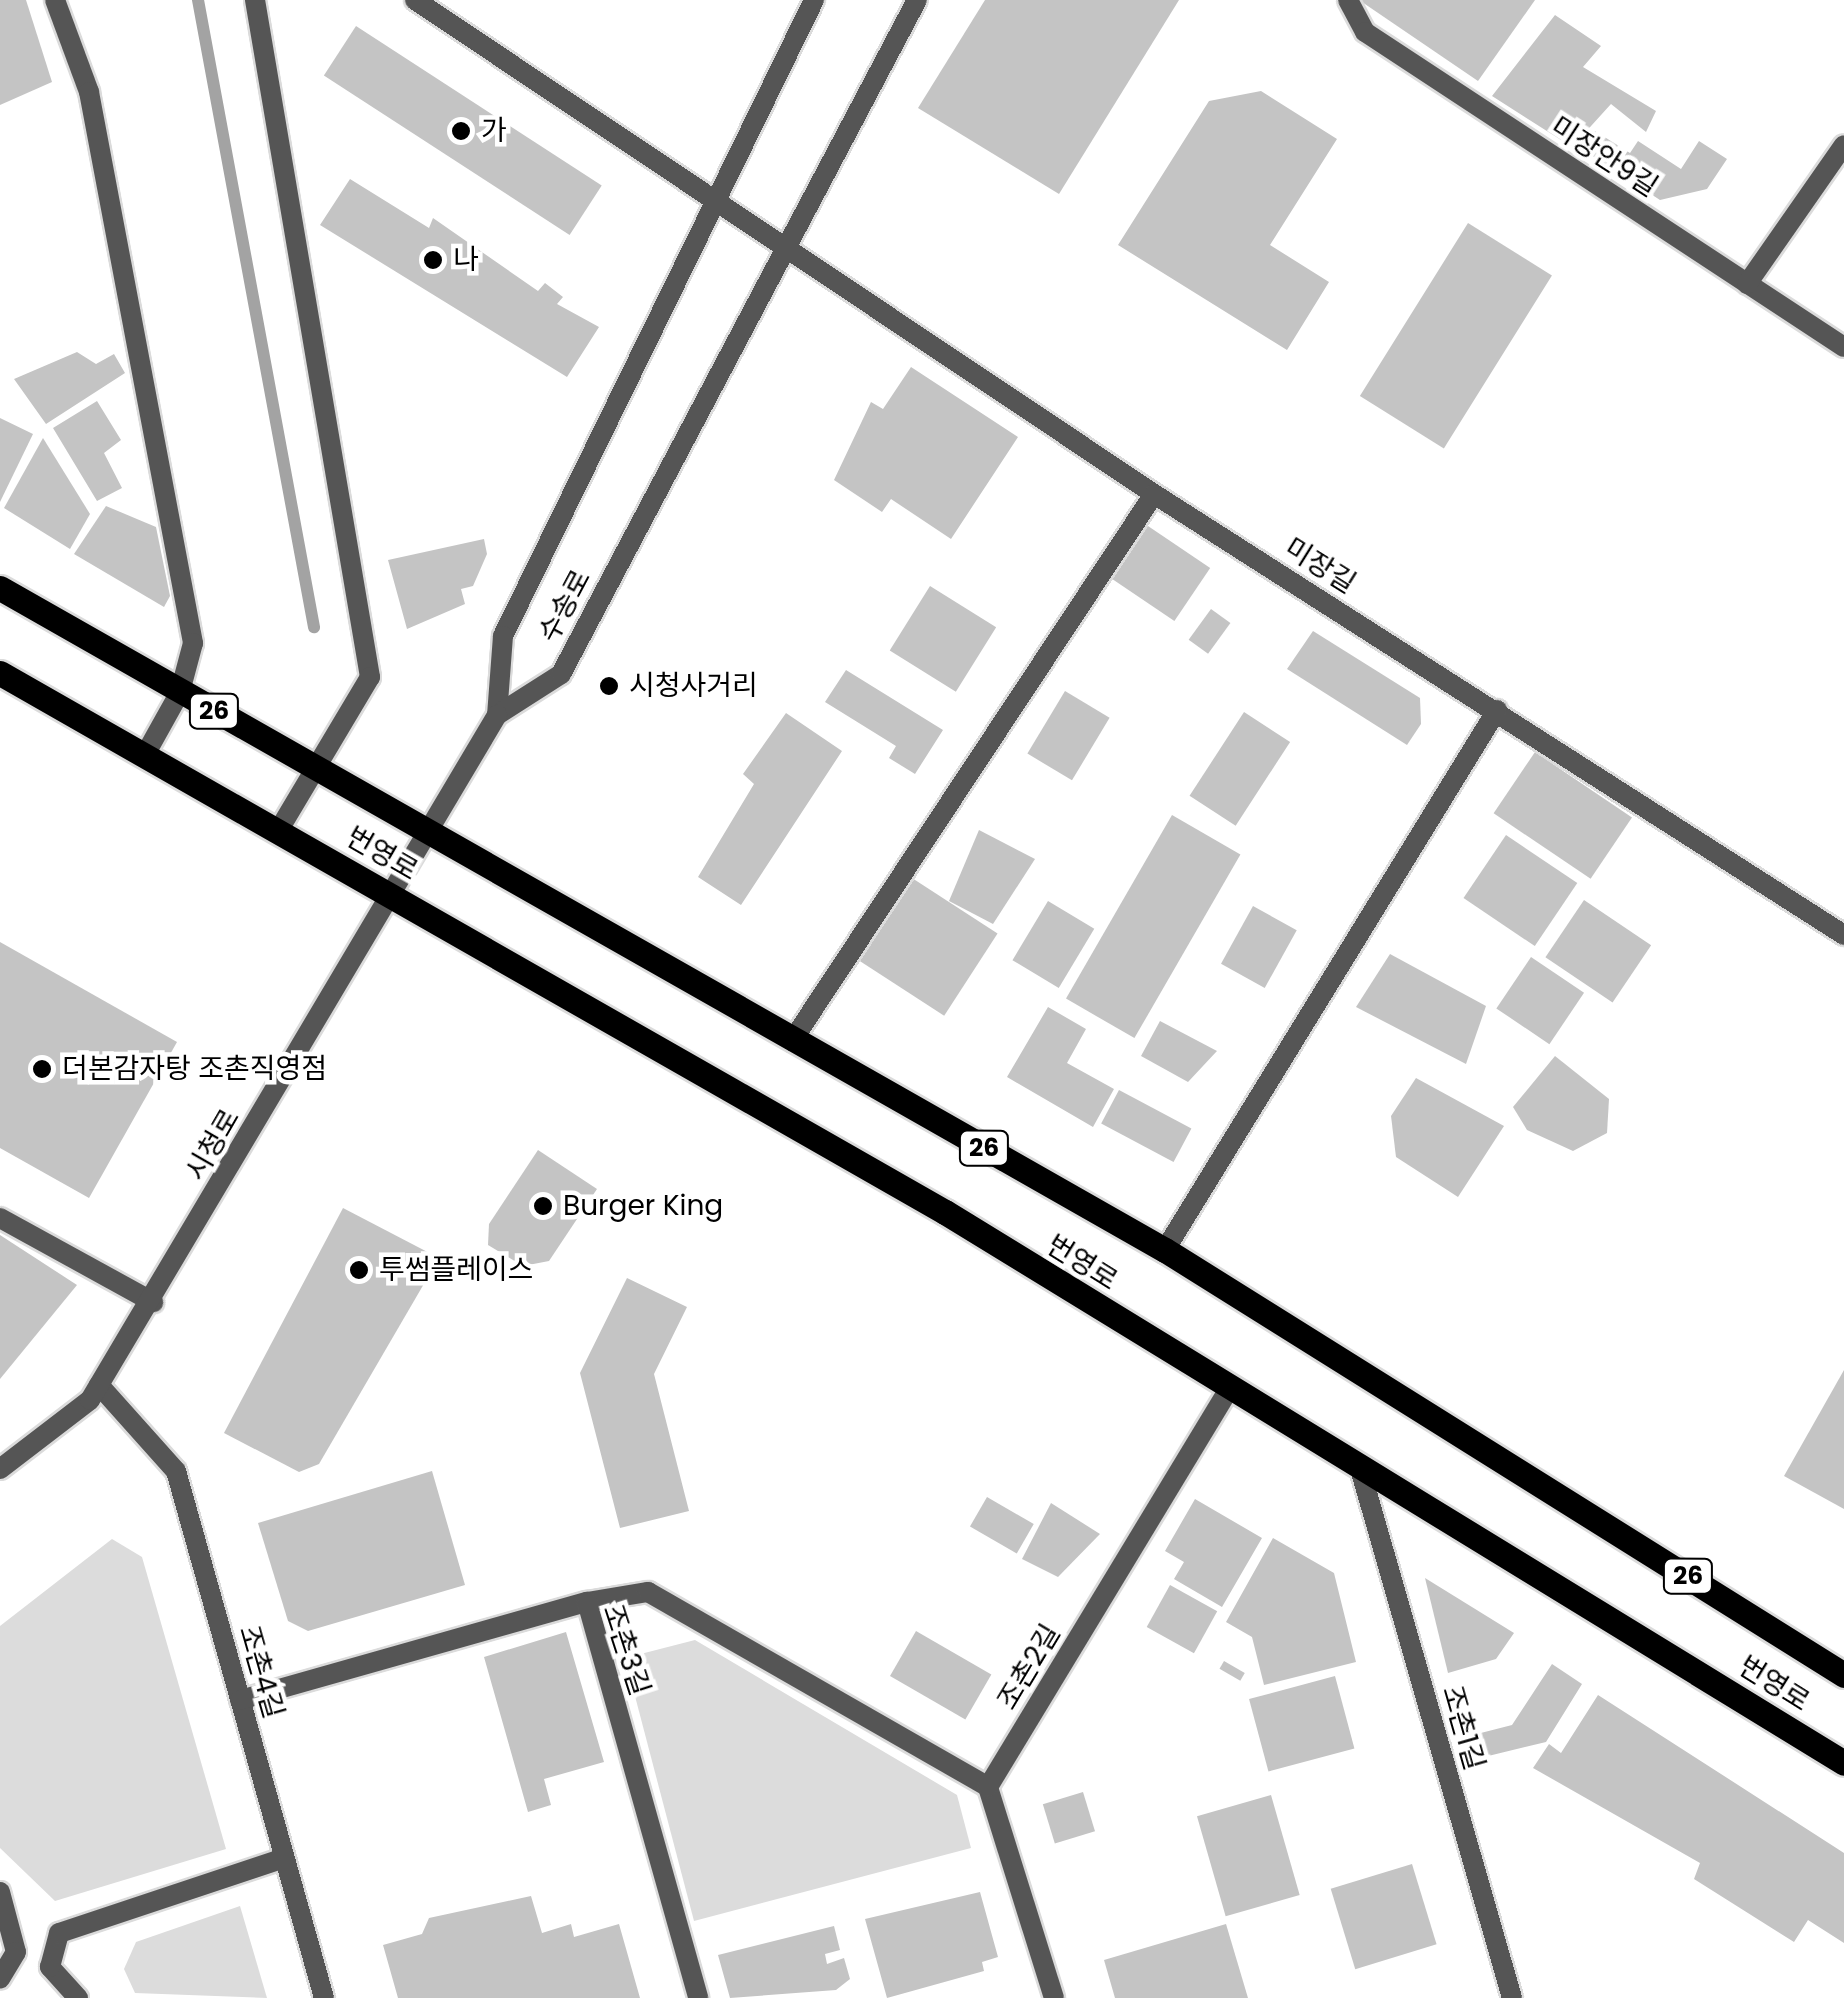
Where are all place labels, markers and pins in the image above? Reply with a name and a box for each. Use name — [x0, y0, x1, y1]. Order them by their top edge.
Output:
place label: 가 — [481, 114, 507, 148]
marker: 가 — [450, 120, 472, 142]
place label: 나 — [453, 243, 479, 277]
marker: 나 — [422, 249, 444, 271]
place label: 시청사거리 — [629, 669, 758, 703]
marker: 시청사거리 — [598, 675, 620, 697]
place label: 더본감자탕 조촌직영점 — [62, 1052, 327, 1086]
marker: 더본감자탕 조촌직영점 — [31, 1058, 53, 1080]
place label: Burger King — [563, 1189, 723, 1223]
marker: Burger King — [532, 1195, 554, 1217]
place label: 투썸플레이스 — [379, 1253, 534, 1287]
marker: 투썸플레이스 — [348, 1259, 370, 1281]

